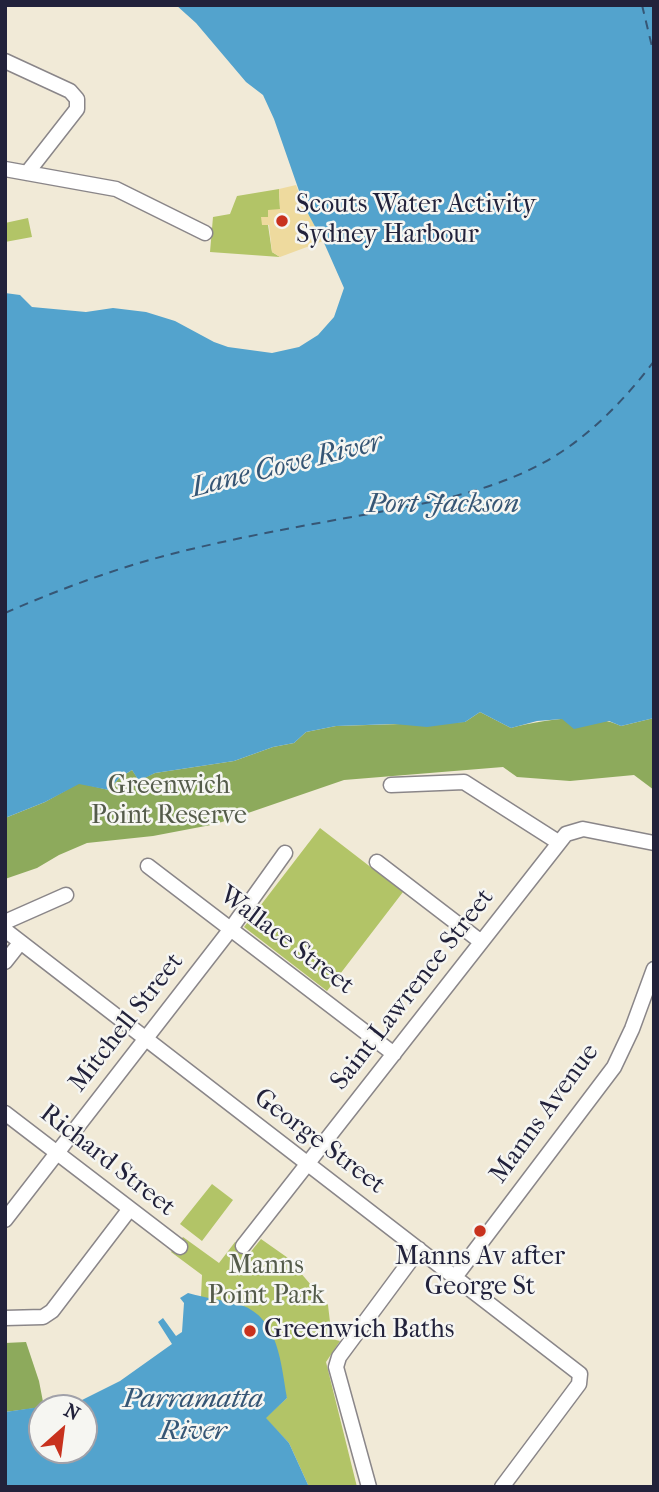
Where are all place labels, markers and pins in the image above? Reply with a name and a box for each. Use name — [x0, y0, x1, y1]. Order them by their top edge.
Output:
place label: Scouts Water Activity Sydney Harbour — [296, 190, 536, 252]
marker: Scouts Water Activity Sydney Harbour — [274, 213, 290, 229]
marker: Manns Av after George St — [472, 1223, 488, 1239]
place label: Manns Av after George St — [395, 1242, 565, 1304]
place label: Greenwich Baths — [264, 1315, 454, 1347]
marker: Greenwich Baths — [242, 1323, 258, 1339]

